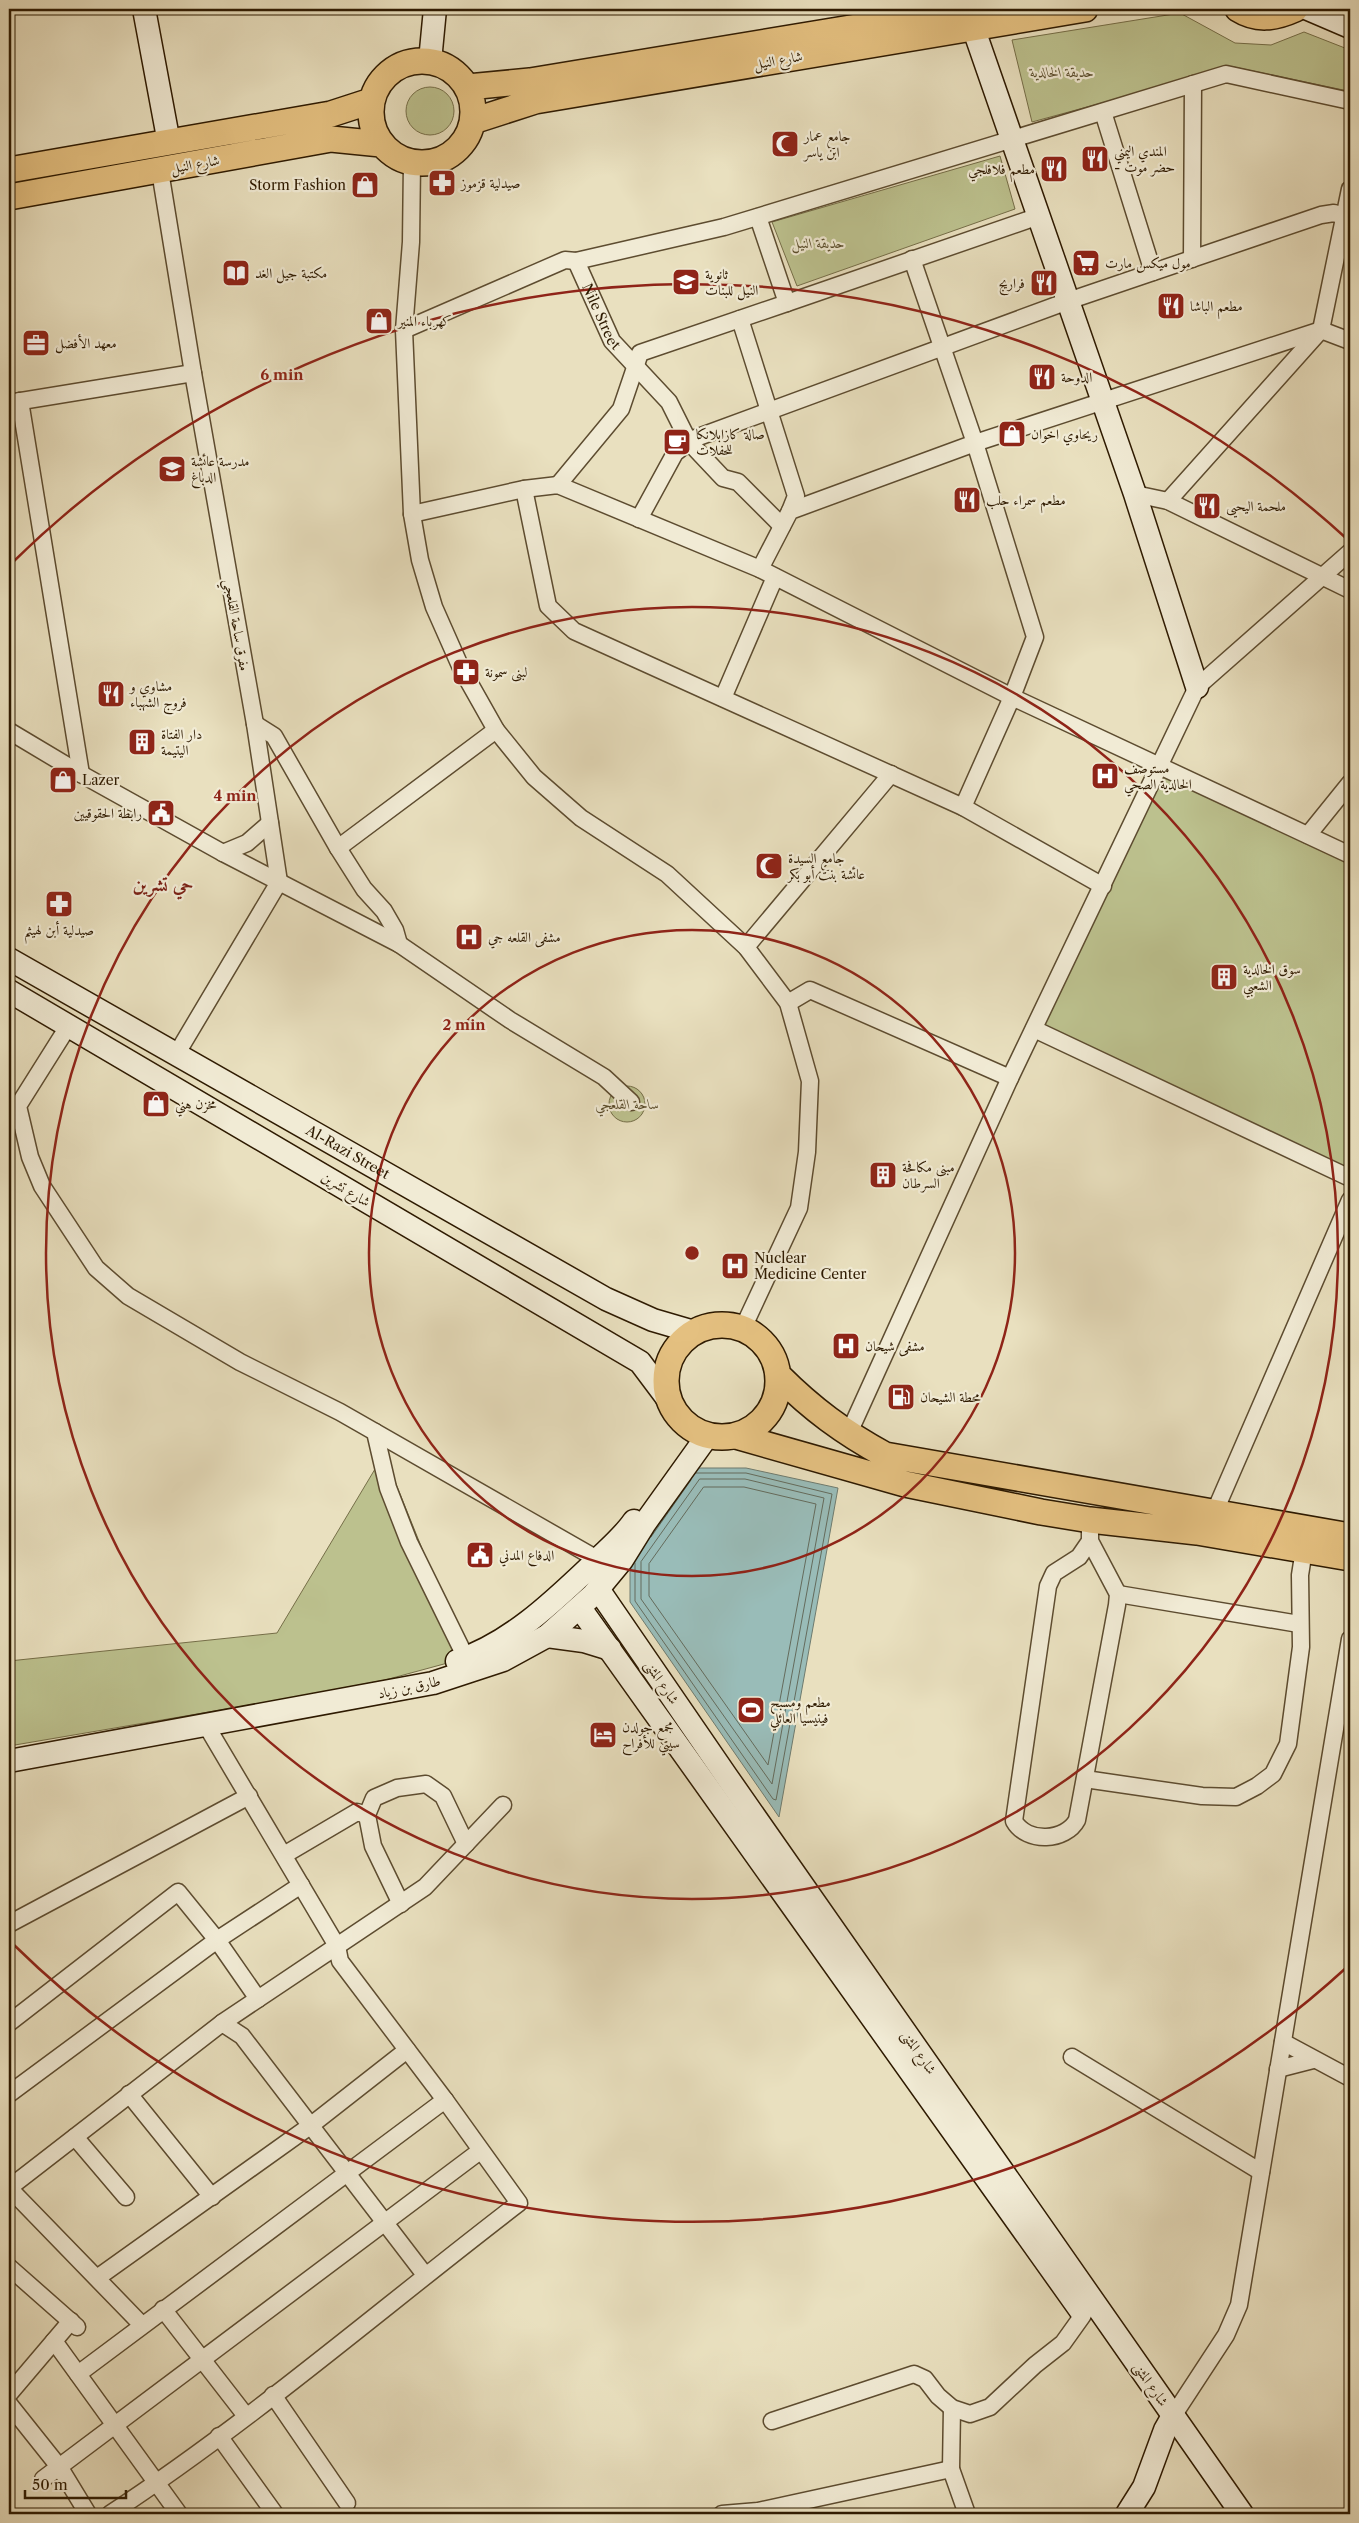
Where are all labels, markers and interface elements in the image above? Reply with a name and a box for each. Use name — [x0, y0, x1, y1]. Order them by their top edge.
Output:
street label: شارع النيل — [752, 47, 804, 76]
park label: حديقة الخالدية — [1028, 63, 1094, 81]
place label: جامع عمار ابن ياسر — [802, 127, 850, 162]
mosque icon: جامع عمار ابن ياسر — [770, 129, 800, 159]
place label: المندي اليمني - حضر موت — [1114, 142, 1175, 177]
restaurant icon: المندي اليمني - حضر موت — [1080, 144, 1110, 174]
street label: شارع النيل — [169, 151, 221, 180]
restaurant icon: مطعم فلافلجي — [1039, 154, 1069, 184]
place label: مطعم فلافلجي — [968, 160, 1035, 183]
pharmacy icon: صيدلية قزموز — [427, 168, 457, 198]
shop icon: Storm Fashion — [350, 170, 380, 200]
place label: صيدلية قزموز — [459, 174, 520, 192]
place label: Storm Fashion — [249, 176, 346, 194]
park label: حديقة النيل — [791, 234, 845, 254]
supermarket icon: مول ميكس مارت — [1071, 248, 1101, 278]
place label: مول ميكس مارت — [1105, 254, 1191, 273]
library icon: مكتبة جيل الغد — [221, 258, 251, 288]
place label: مكتبة جيل الغد — [255, 264, 327, 284]
place label: ثانوية النيل للبنات — [705, 265, 758, 301]
school or university icon: ثانوية النيل للبنات — [671, 267, 701, 297]
restaurant icon: فراريج — [1029, 268, 1059, 298]
place label: فراريج — [998, 274, 1025, 296]
street label: Nile Street — [578, 280, 625, 354]
restaurant icon: مطعم الباشا — [1156, 291, 1186, 321]
place label: مطعم الباشا — [1190, 297, 1243, 320]
shop icon: كهرباء المنير — [364, 306, 394, 336]
place label: كهرباء المنير — [396, 312, 452, 330]
office icon: معهد الأفضل — [21, 328, 51, 358]
place label: معهد الأفضل — [55, 333, 117, 354]
restaurant icon: الدوحة — [1027, 362, 1057, 392]
text: 6 min — [260, 365, 304, 384]
place label: الدوحة — [1061, 368, 1092, 386]
shop icon: ريحاوي اخوان — [997, 419, 1027, 449]
place label: صالة كازابلانكا للحفلات — [696, 425, 765, 459]
place label: ريحاوي اخوان — [1031, 425, 1098, 446]
cafe icon: صالة كازابلانكا للحفلات — [662, 427, 692, 457]
place label: مدرسة عائشة الدباغ — [191, 452, 250, 489]
school or university icon: مدرسة عائشة الدباغ — [157, 454, 187, 484]
restaurant icon: مطعم سمراء حلب — [952, 485, 982, 515]
place label: مطعم سمراء حلب — [986, 491, 1066, 514]
restaurant icon: ملحمة اليحيى — [1192, 491, 1222, 521]
place label: ملحمة اليحيى — [1226, 497, 1286, 518]
street label: مفرق ساحة القلعجي — [216, 578, 254, 673]
pharmacy icon: لبنى سمونة — [451, 657, 481, 687]
place label: لبنى سمونة — [485, 663, 527, 682]
place label: مشاوي و فروج الشهباء — [128, 677, 187, 715]
restaurant icon: مشاوي و فروج الشهباء — [96, 679, 126, 709]
place label: دار الفتاة اليتيمة — [161, 725, 202, 759]
building icon: دار الفتاة اليتيمة — [127, 727, 157, 757]
place label: مستوصف الخالدية الصحي — [1124, 759, 1192, 797]
hospital icon: مستوصف الخالدية الصحي — [1090, 761, 1120, 791]
shop icon: Lazer — [48, 765, 78, 795]
place label: Lazer — [82, 771, 120, 789]
text: 4 min — [213, 786, 257, 805]
public building icon: رابطة الحقوقيين — [146, 798, 176, 828]
place label: رابطة الحقوقيين — [74, 804, 142, 822]
place label: جامع السيدة عائشة بنت أبو بكر — [786, 849, 865, 884]
mosque icon: جامع السيدة عائشة بنت أبو بكر — [754, 851, 784, 881]
district label: حي تشرين — [133, 873, 193, 900]
pharmacy icon: صيدلية أبن لهيثم — [44, 889, 74, 919]
place label: صيدلية أبن لهيثم — [24, 920, 94, 944]
hospital icon: مشفى القلعه جي — [454, 922, 484, 952]
place label: مشفى القلعه جي — [488, 928, 561, 949]
place label: سوق الخالدية الشعبي — [1243, 960, 1301, 998]
building icon: سوق الخالدية الشعبي — [1209, 962, 1239, 992]
text: 2 min — [442, 1015, 486, 1034]
shop icon: مخزن هني — [141, 1089, 171, 1119]
place label: مخزن هني — [175, 1095, 217, 1117]
park label: ساحة القلعجي — [595, 1095, 659, 1117]
street label: Al-Razi Street — [302, 1121, 393, 1183]
place label: مبنى مكافحة السرطان — [902, 1158, 955, 1193]
building icon: مبنى مكافحة السرطان — [868, 1160, 898, 1190]
street label: شارع تشرين — [317, 1167, 374, 1213]
centre of rings — [683, 1244, 701, 1262]
place label: Nuclear Medicine Center — [754, 1249, 867, 1283]
hospital icon: Nuclear Medicine Center — [720, 1251, 750, 1281]
hospital icon: مشفى شيحان — [831, 1331, 861, 1361]
place label: مشفى شيحان — [865, 1337, 925, 1357]
fuel station icon: محطة الشيحان — [886, 1382, 916, 1412]
place label: محطة الشيحان — [920, 1388, 981, 1406]
public building icon: الدفاع المدني — [465, 1540, 495, 1570]
place label: الدفاع المدني — [499, 1546, 554, 1567]
street label: شارع المثنى — [638, 1656, 683, 1709]
street label: طارق بن زياد — [376, 1672, 442, 1702]
place label: مطعم ومسبح فينيسيا العائلي — [770, 1693, 831, 1731]
sports icon: مطعم ومسبح فينيسيا العائلي — [736, 1695, 766, 1725]
place label: مجمع جولدن سيتي للأفراح — [622, 1718, 680, 1756]
hotel icon: مجمع جولدن سيتي للأفراح — [588, 1720, 618, 1750]
street label: شارع المثنى — [895, 2026, 941, 2079]
street label: شارع المثنى — [1127, 2358, 1173, 2411]
scale bar — [25, 2468, 126, 2500]
text: 50 m — [32, 2475, 68, 2494]

